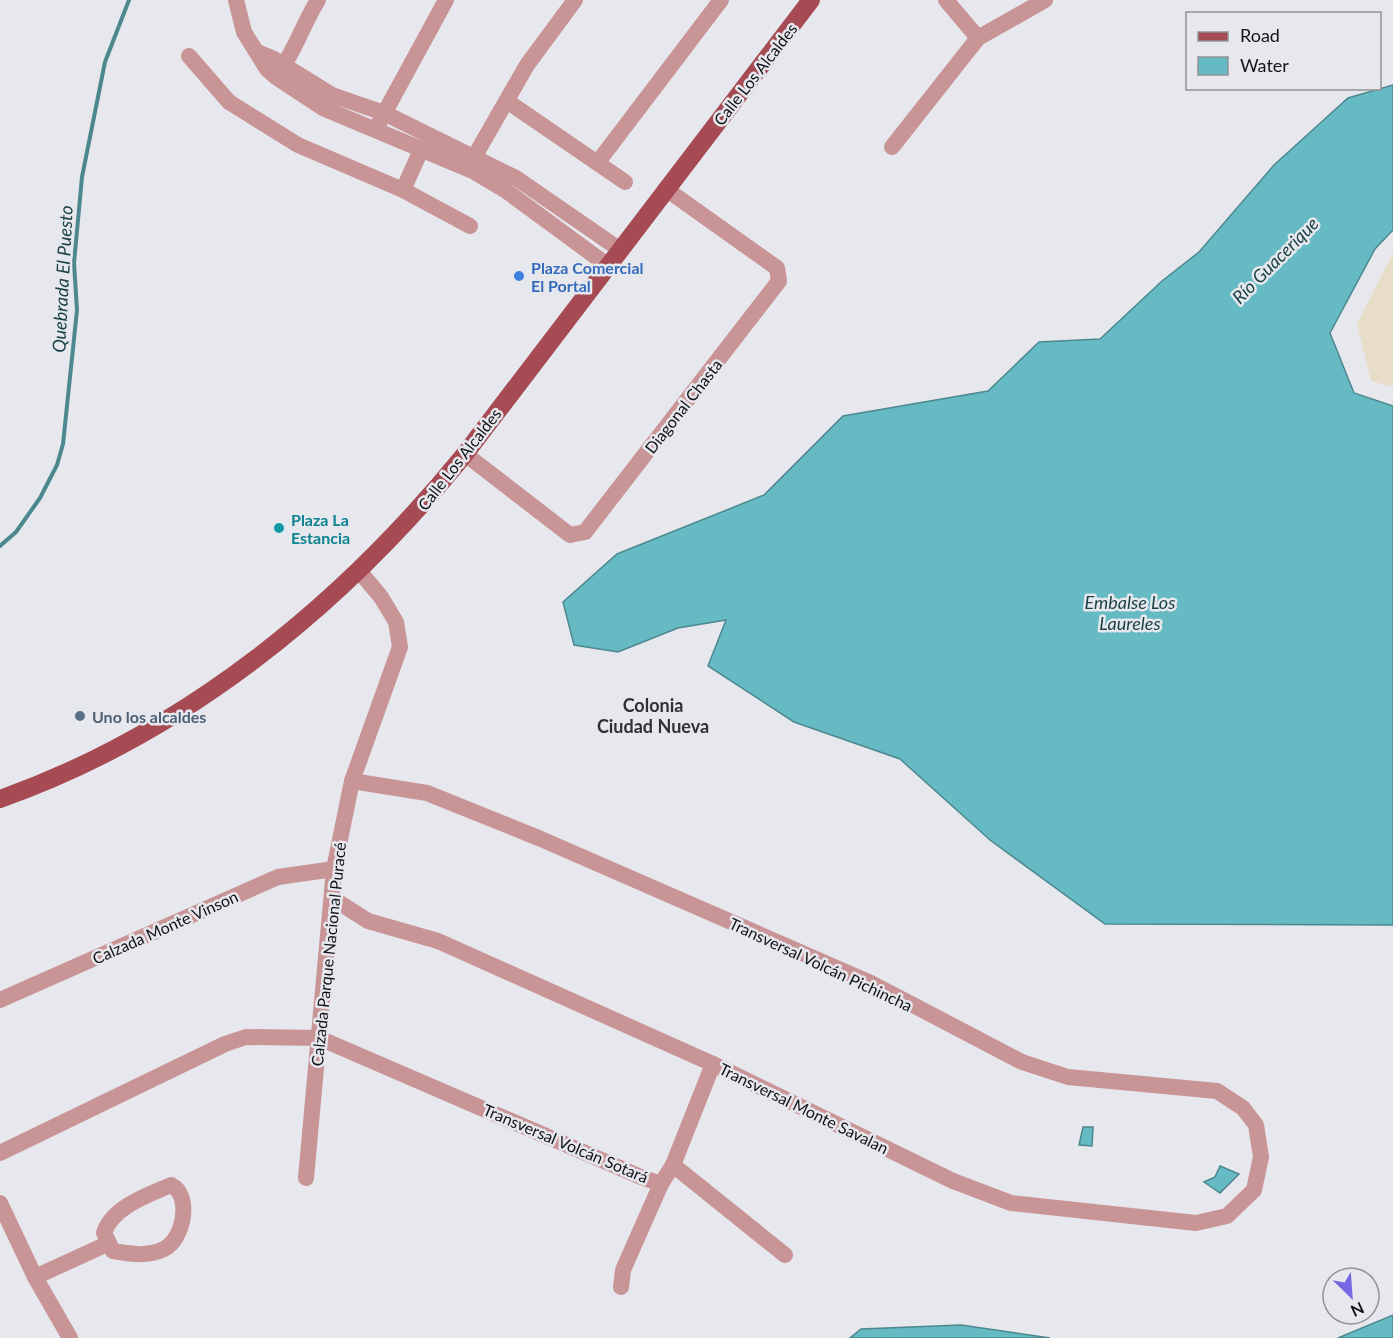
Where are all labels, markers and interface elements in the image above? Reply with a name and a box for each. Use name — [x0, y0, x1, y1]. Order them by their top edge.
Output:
legend — [1186, 12, 1381, 90]
street label: Calle Los Alcaldes — [709, 19, 801, 129]
text: Road — [1240, 24, 1280, 46]
text: Water — [1240, 54, 1289, 76]
water label: Quebrada El Puesto — [47, 205, 77, 353]
water label: Río Guacerique — [1227, 212, 1323, 308]
place label: Plaza Comercial El Portal — [531, 258, 644, 295]
marker: Plaza Comercial El Portal — [512, 269, 526, 283]
street label: Diagonal Chasta — [640, 355, 726, 457]
street label: Calle Los Alcaldes — [413, 404, 505, 514]
place label: Plaza La Estancia — [291, 510, 350, 547]
marker: Plaza La Estancia — [272, 521, 286, 535]
water label: Embalse Los Laureles — [1085, 591, 1175, 634]
district label: Colonia Ciudad Nueva — [597, 694, 709, 737]
place label: Uno los alcaldes — [92, 707, 206, 726]
marker: Uno los alcaldes — [73, 709, 87, 723]
street label: Calzada Parque Nacional Puracé — [307, 841, 349, 1067]
street label: Calzada Monte Vinson — [89, 886, 241, 968]
street label: Transversal Volcán Pichincha — [726, 913, 916, 1015]
street label: Transversal Monte Savalan — [716, 1059, 892, 1157]
street label: Transversal Volcán Sotará — [481, 1100, 651, 1186]
north arrow — [1321, 1266, 1381, 1326]
text: N — [1348, 1299, 1367, 1321]

